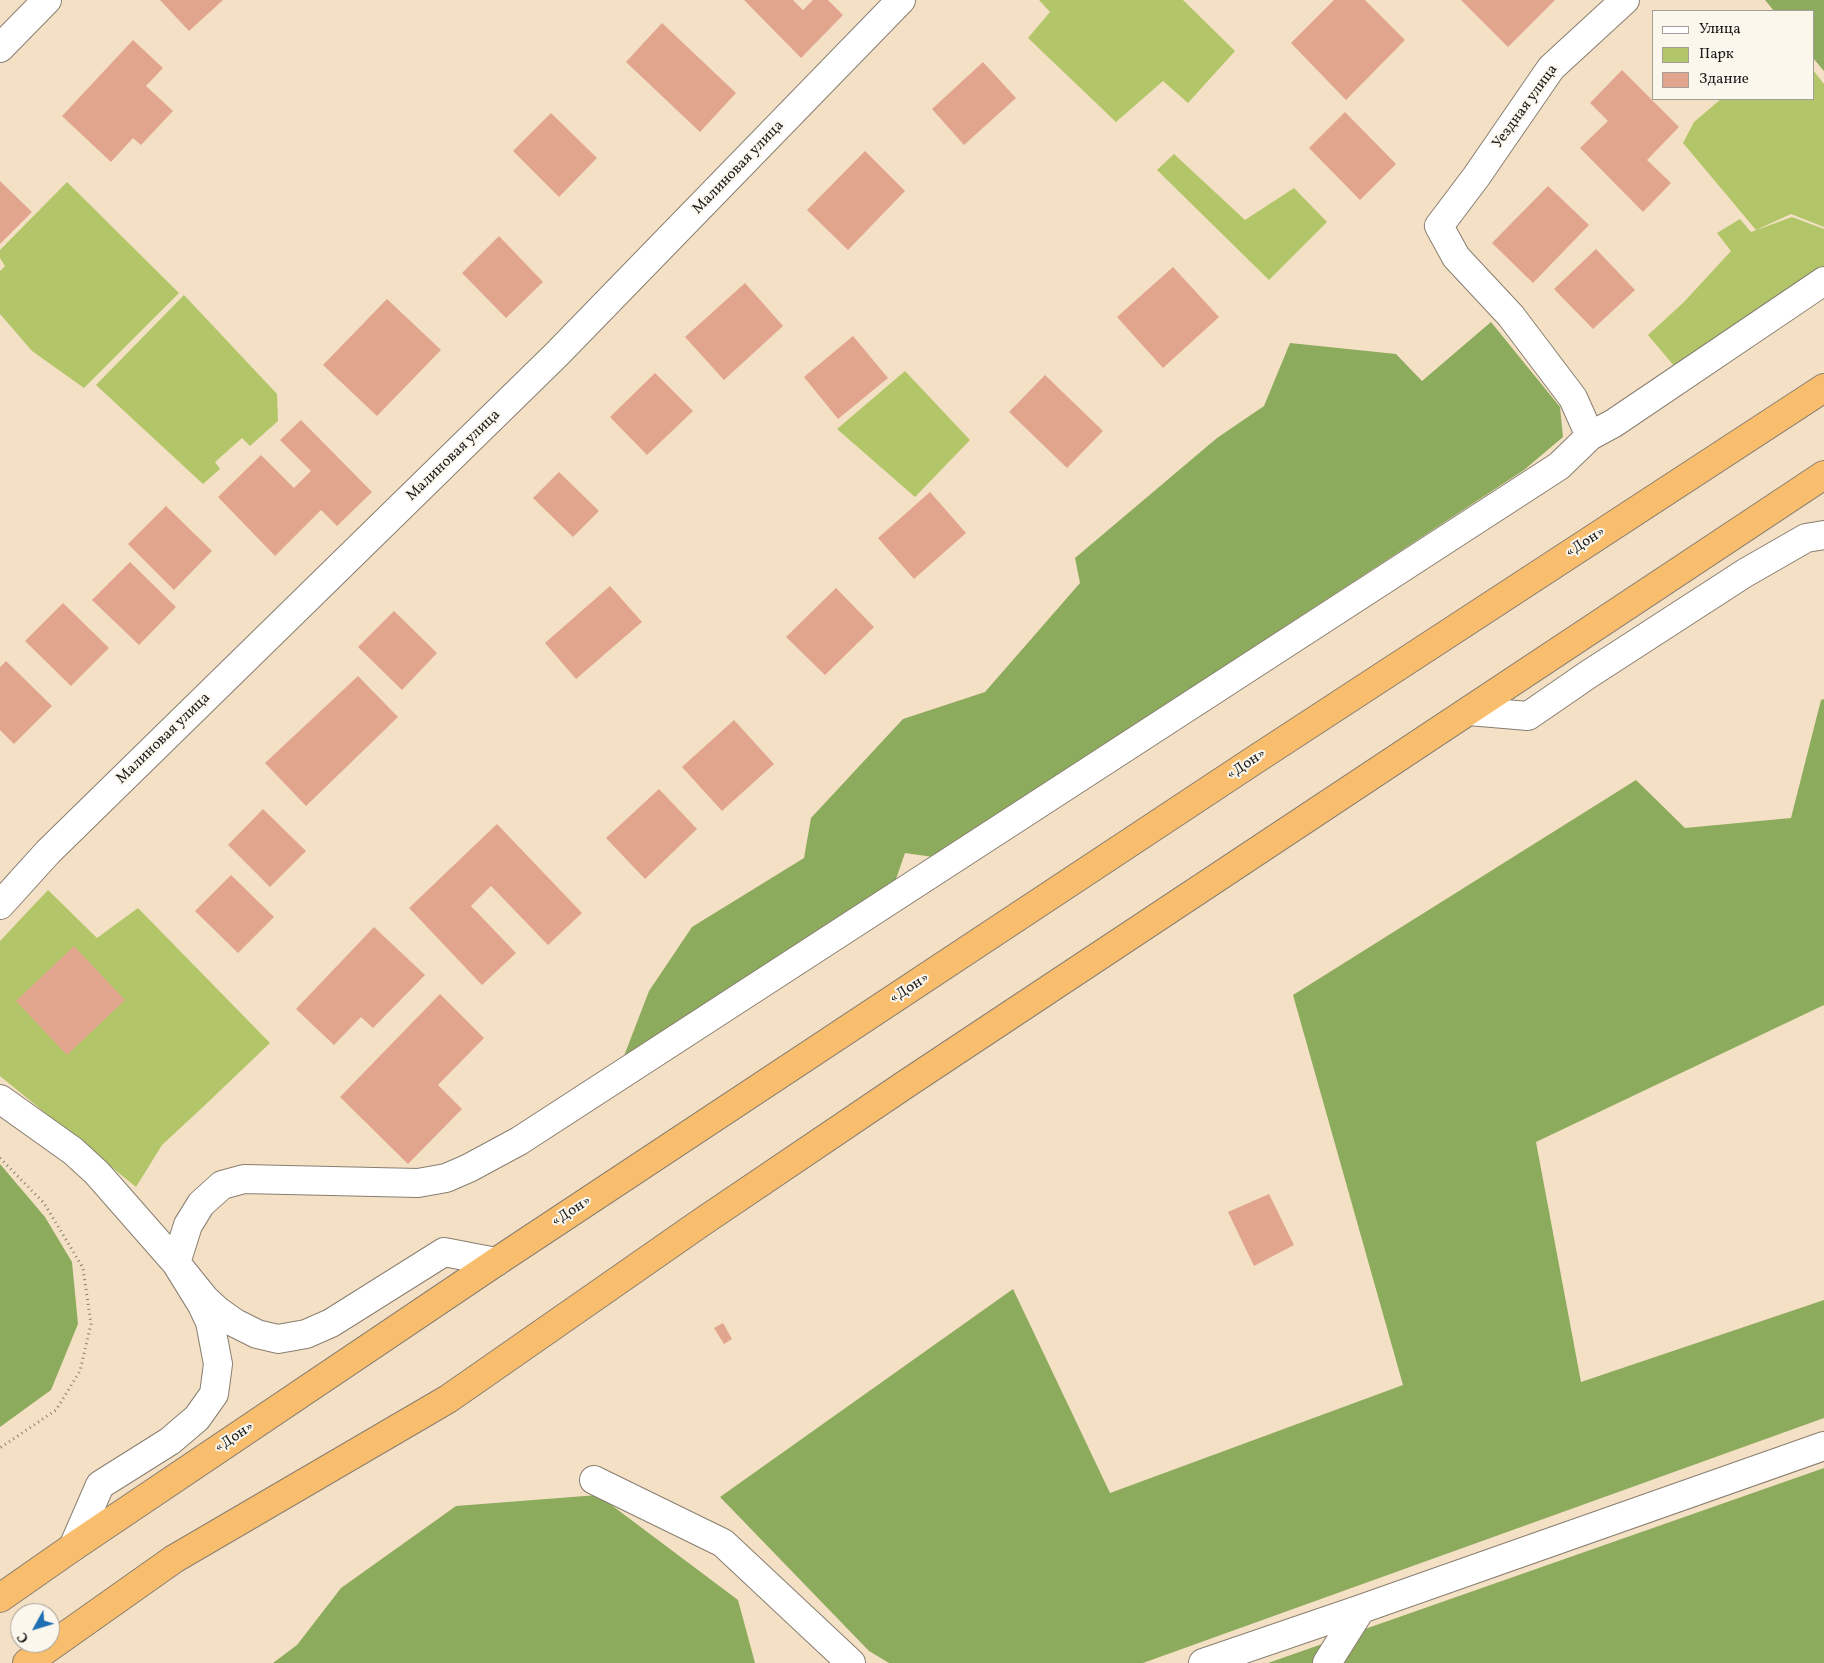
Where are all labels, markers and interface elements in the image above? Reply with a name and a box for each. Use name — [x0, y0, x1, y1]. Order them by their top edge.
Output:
legend — [1652, 10, 1814, 100]
text: Улица — [1699, 19, 1741, 40]
text: Парк — [1699, 44, 1734, 65]
street label: Уездная улица — [1489, 61, 1563, 153]
text: Здание — [1699, 69, 1749, 90]
street label: Малиновая улица — [690, 117, 788, 219]
street label: Малиновая улица — [403, 407, 505, 505]
street label: «Дон» — [1563, 524, 1609, 562]
street label: Малиновая улица — [113, 690, 215, 788]
street label: «Дон» — [1224, 745, 1270, 785]
street label: «Дон» — [887, 970, 933, 1008]
street label: «Дон» — [549, 1193, 595, 1231]
street label: «Дон» — [212, 1418, 258, 1458]
north arrow — [10, 1603, 60, 1653]
text: С — [14, 1628, 34, 1647]

